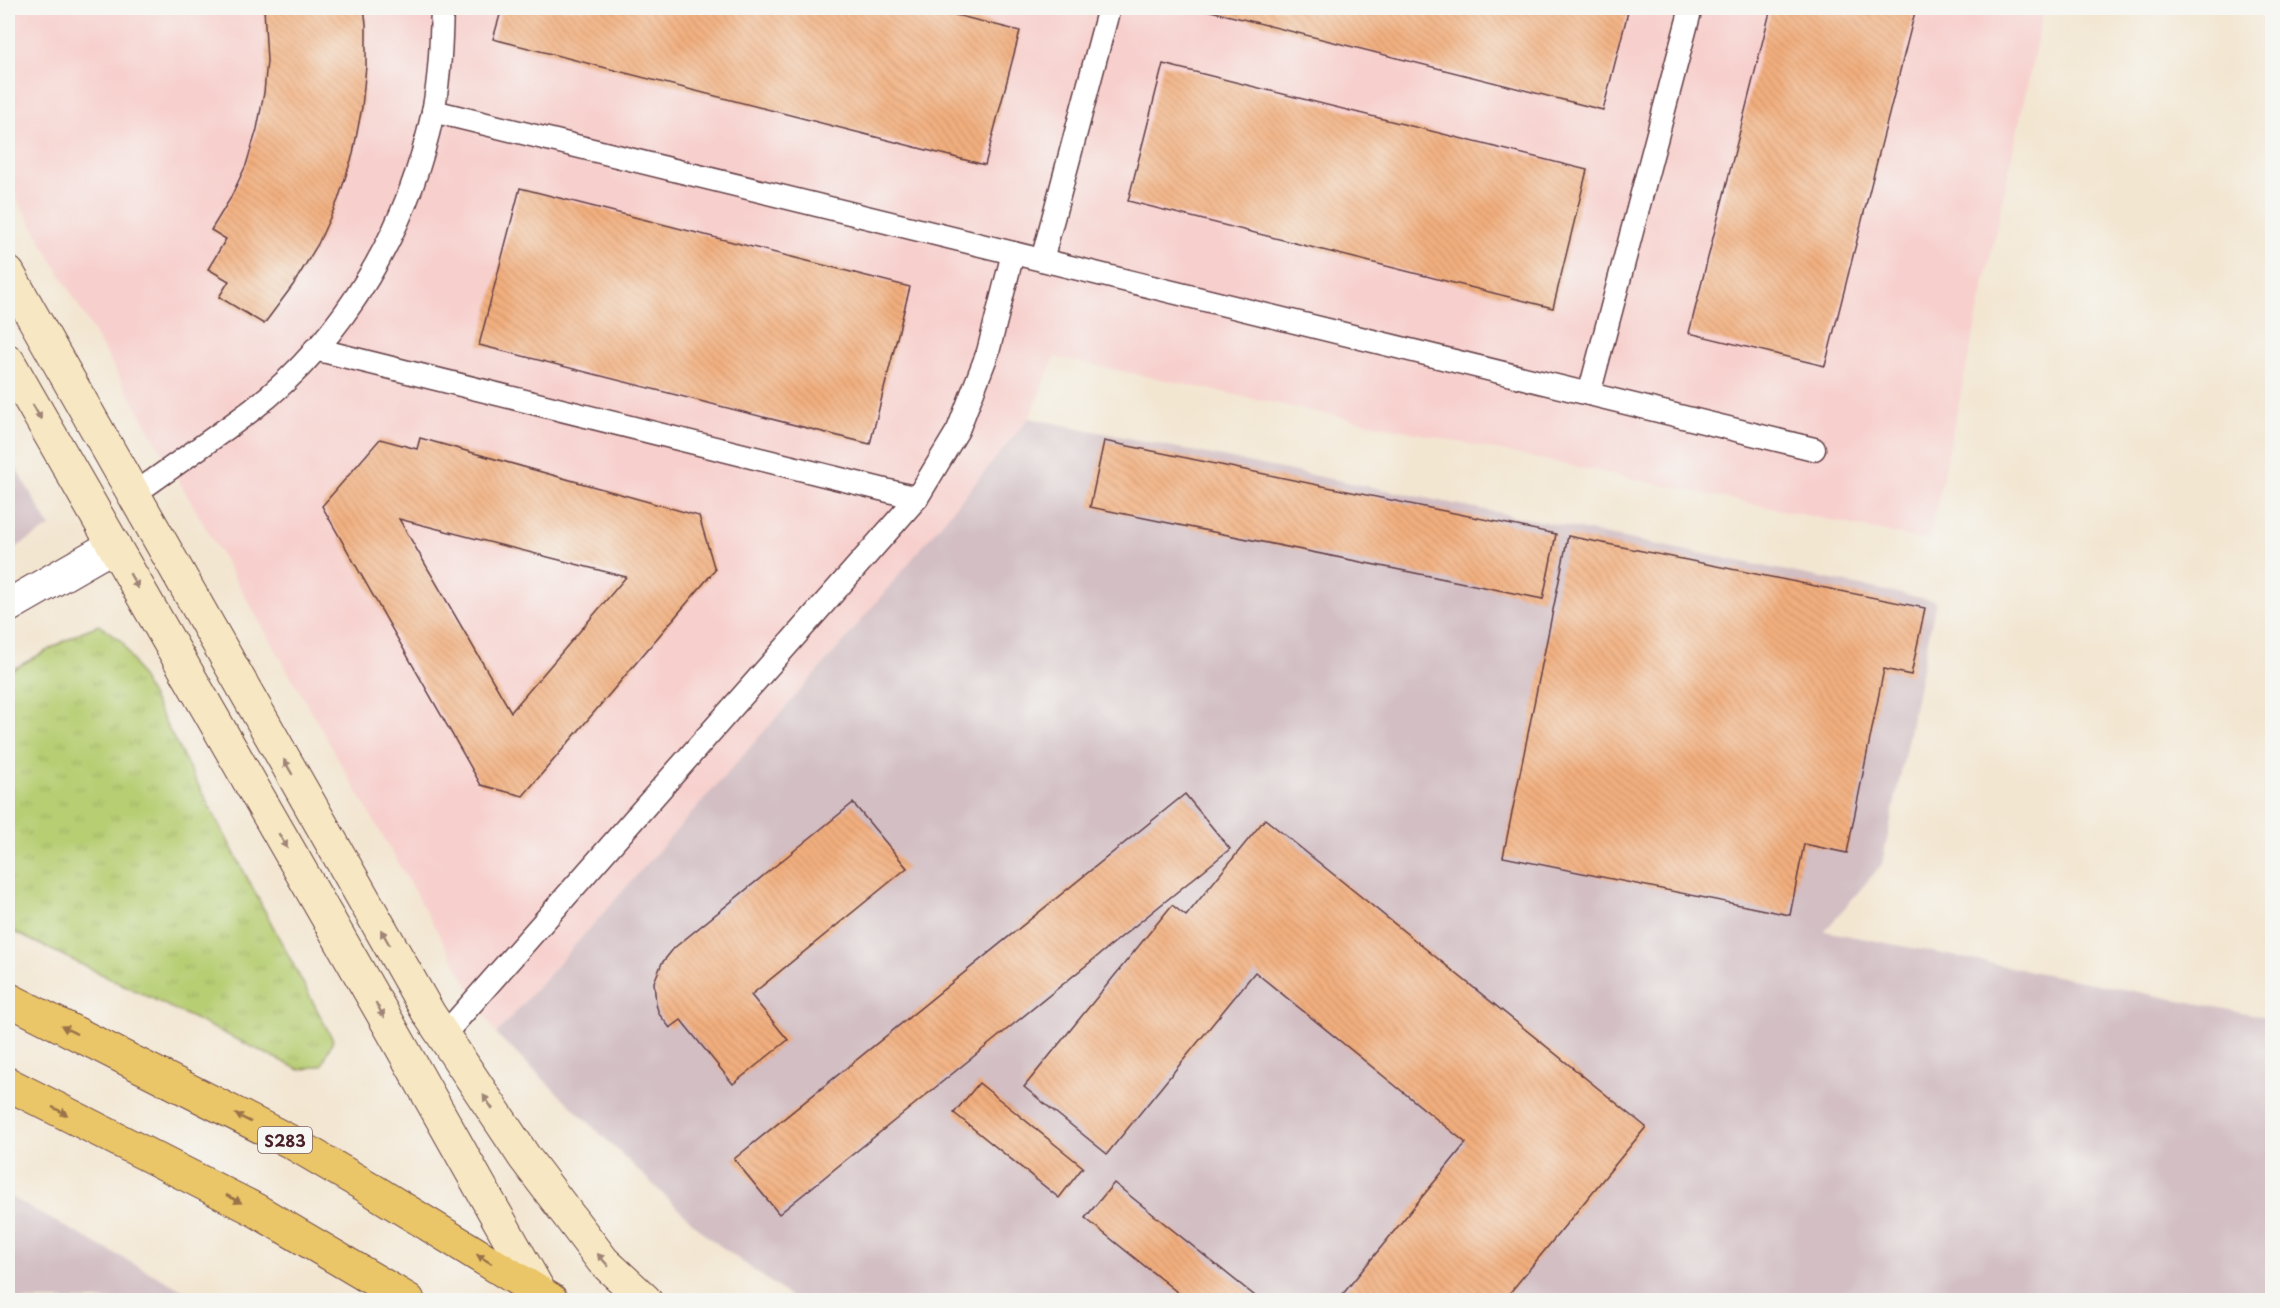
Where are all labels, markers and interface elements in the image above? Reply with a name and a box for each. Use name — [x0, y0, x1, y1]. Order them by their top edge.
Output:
one-way arrow — [31, 403, 41, 420]
one-way arrow — [129, 572, 139, 589]
one-way arrow — [284, 759, 294, 776]
one-way arrow — [278, 833, 289, 849]
one-way arrow — [380, 928, 390, 945]
one-way arrow — [375, 1002, 386, 1018]
one-way arrow — [60, 1025, 77, 1035]
one-way arrow — [482, 1095, 494, 1111]
one-way arrow — [51, 1106, 68, 1115]
one-way arrow — [234, 1113, 251, 1123]
road number: S283 — [258, 1127, 312, 1153]
one-way arrow — [225, 1194, 242, 1203]
one-way arrow — [596, 1252, 610, 1267]
one-way arrow — [476, 1253, 492, 1264]

